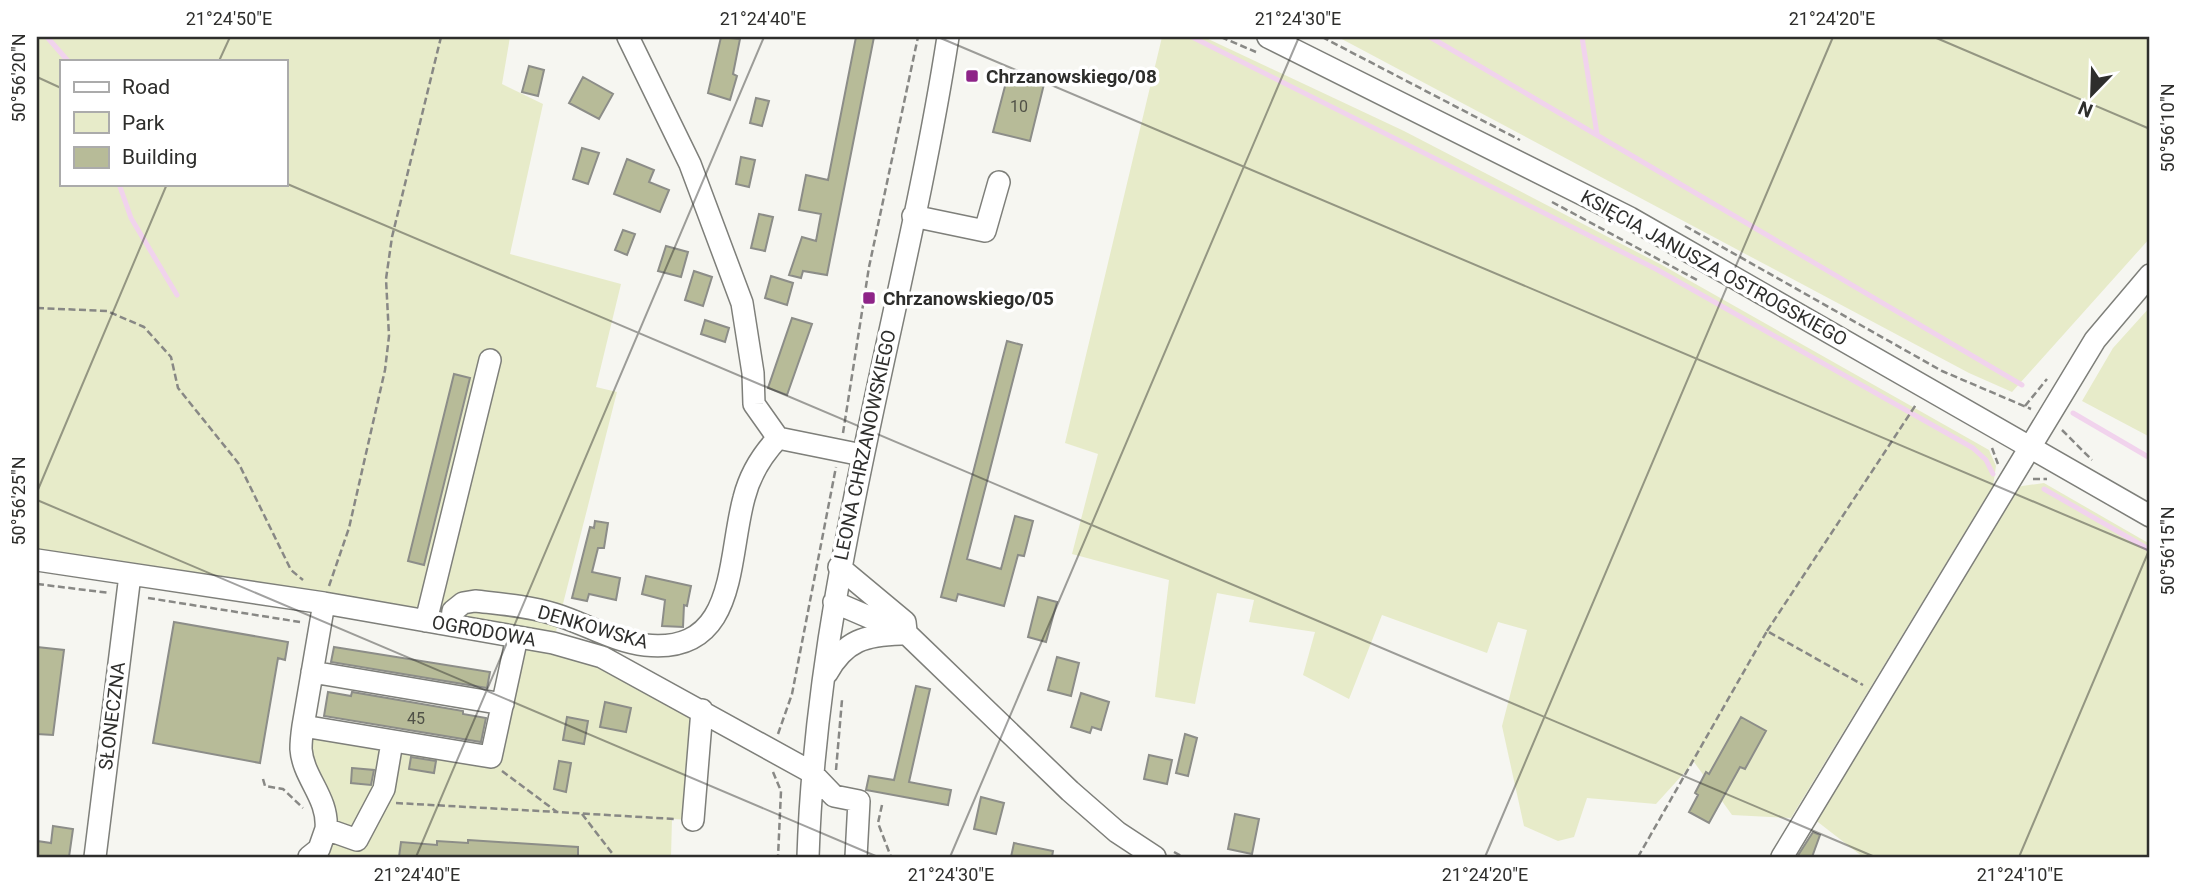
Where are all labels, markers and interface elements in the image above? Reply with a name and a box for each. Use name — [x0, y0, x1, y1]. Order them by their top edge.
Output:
text: 21°24'50"E — [186, 8, 272, 29]
text: 21°24'40"E — [720, 8, 806, 29]
text: 21°24'30"E — [1255, 8, 1341, 29]
text: 21°24'20"E — [1789, 8, 1875, 29]
text: 50°56'20"N — [8, 33, 29, 123]
legend — [60, 60, 287, 186]
north arrow — [2058, 60, 2128, 130]
place label: Chrzanowskiego/08 — [986, 65, 1157, 88]
marker: Chrzanowskiego/08 — [964, 68, 980, 84]
text: Road — [122, 75, 170, 99]
text: 50°56'10"N — [2157, 83, 2178, 173]
text: N — [2075, 96, 2096, 122]
house number: 10 — [1010, 97, 1028, 116]
text: Park — [122, 111, 165, 135]
text: Building — [122, 145, 197, 169]
street label: KSIĘCIA JANUSZA OSTROGSKIEGO — [1577, 185, 1851, 351]
place label: Chrzanowskiego/05 — [883, 287, 1054, 310]
marker: Chrzanowskiego/05 — [861, 290, 877, 306]
street label: LEONA CHRZANOWSKIEGO — [829, 328, 901, 562]
text: 50°56'25"N — [8, 456, 29, 546]
text: 50°56'15"N — [2157, 506, 2178, 596]
street label: DENKOWSKA — [535, 600, 652, 654]
street label: OGRODOWA — [430, 611, 538, 652]
street label: SŁONECZNA — [94, 660, 130, 771]
house number: 45 — [407, 709, 425, 728]
text: 21°24'40"E — [374, 864, 460, 885]
text: 21°24'30"E — [908, 864, 994, 885]
text: 21°24'20"E — [1442, 864, 1528, 885]
text: 21°24'10"E — [1977, 864, 2063, 885]

